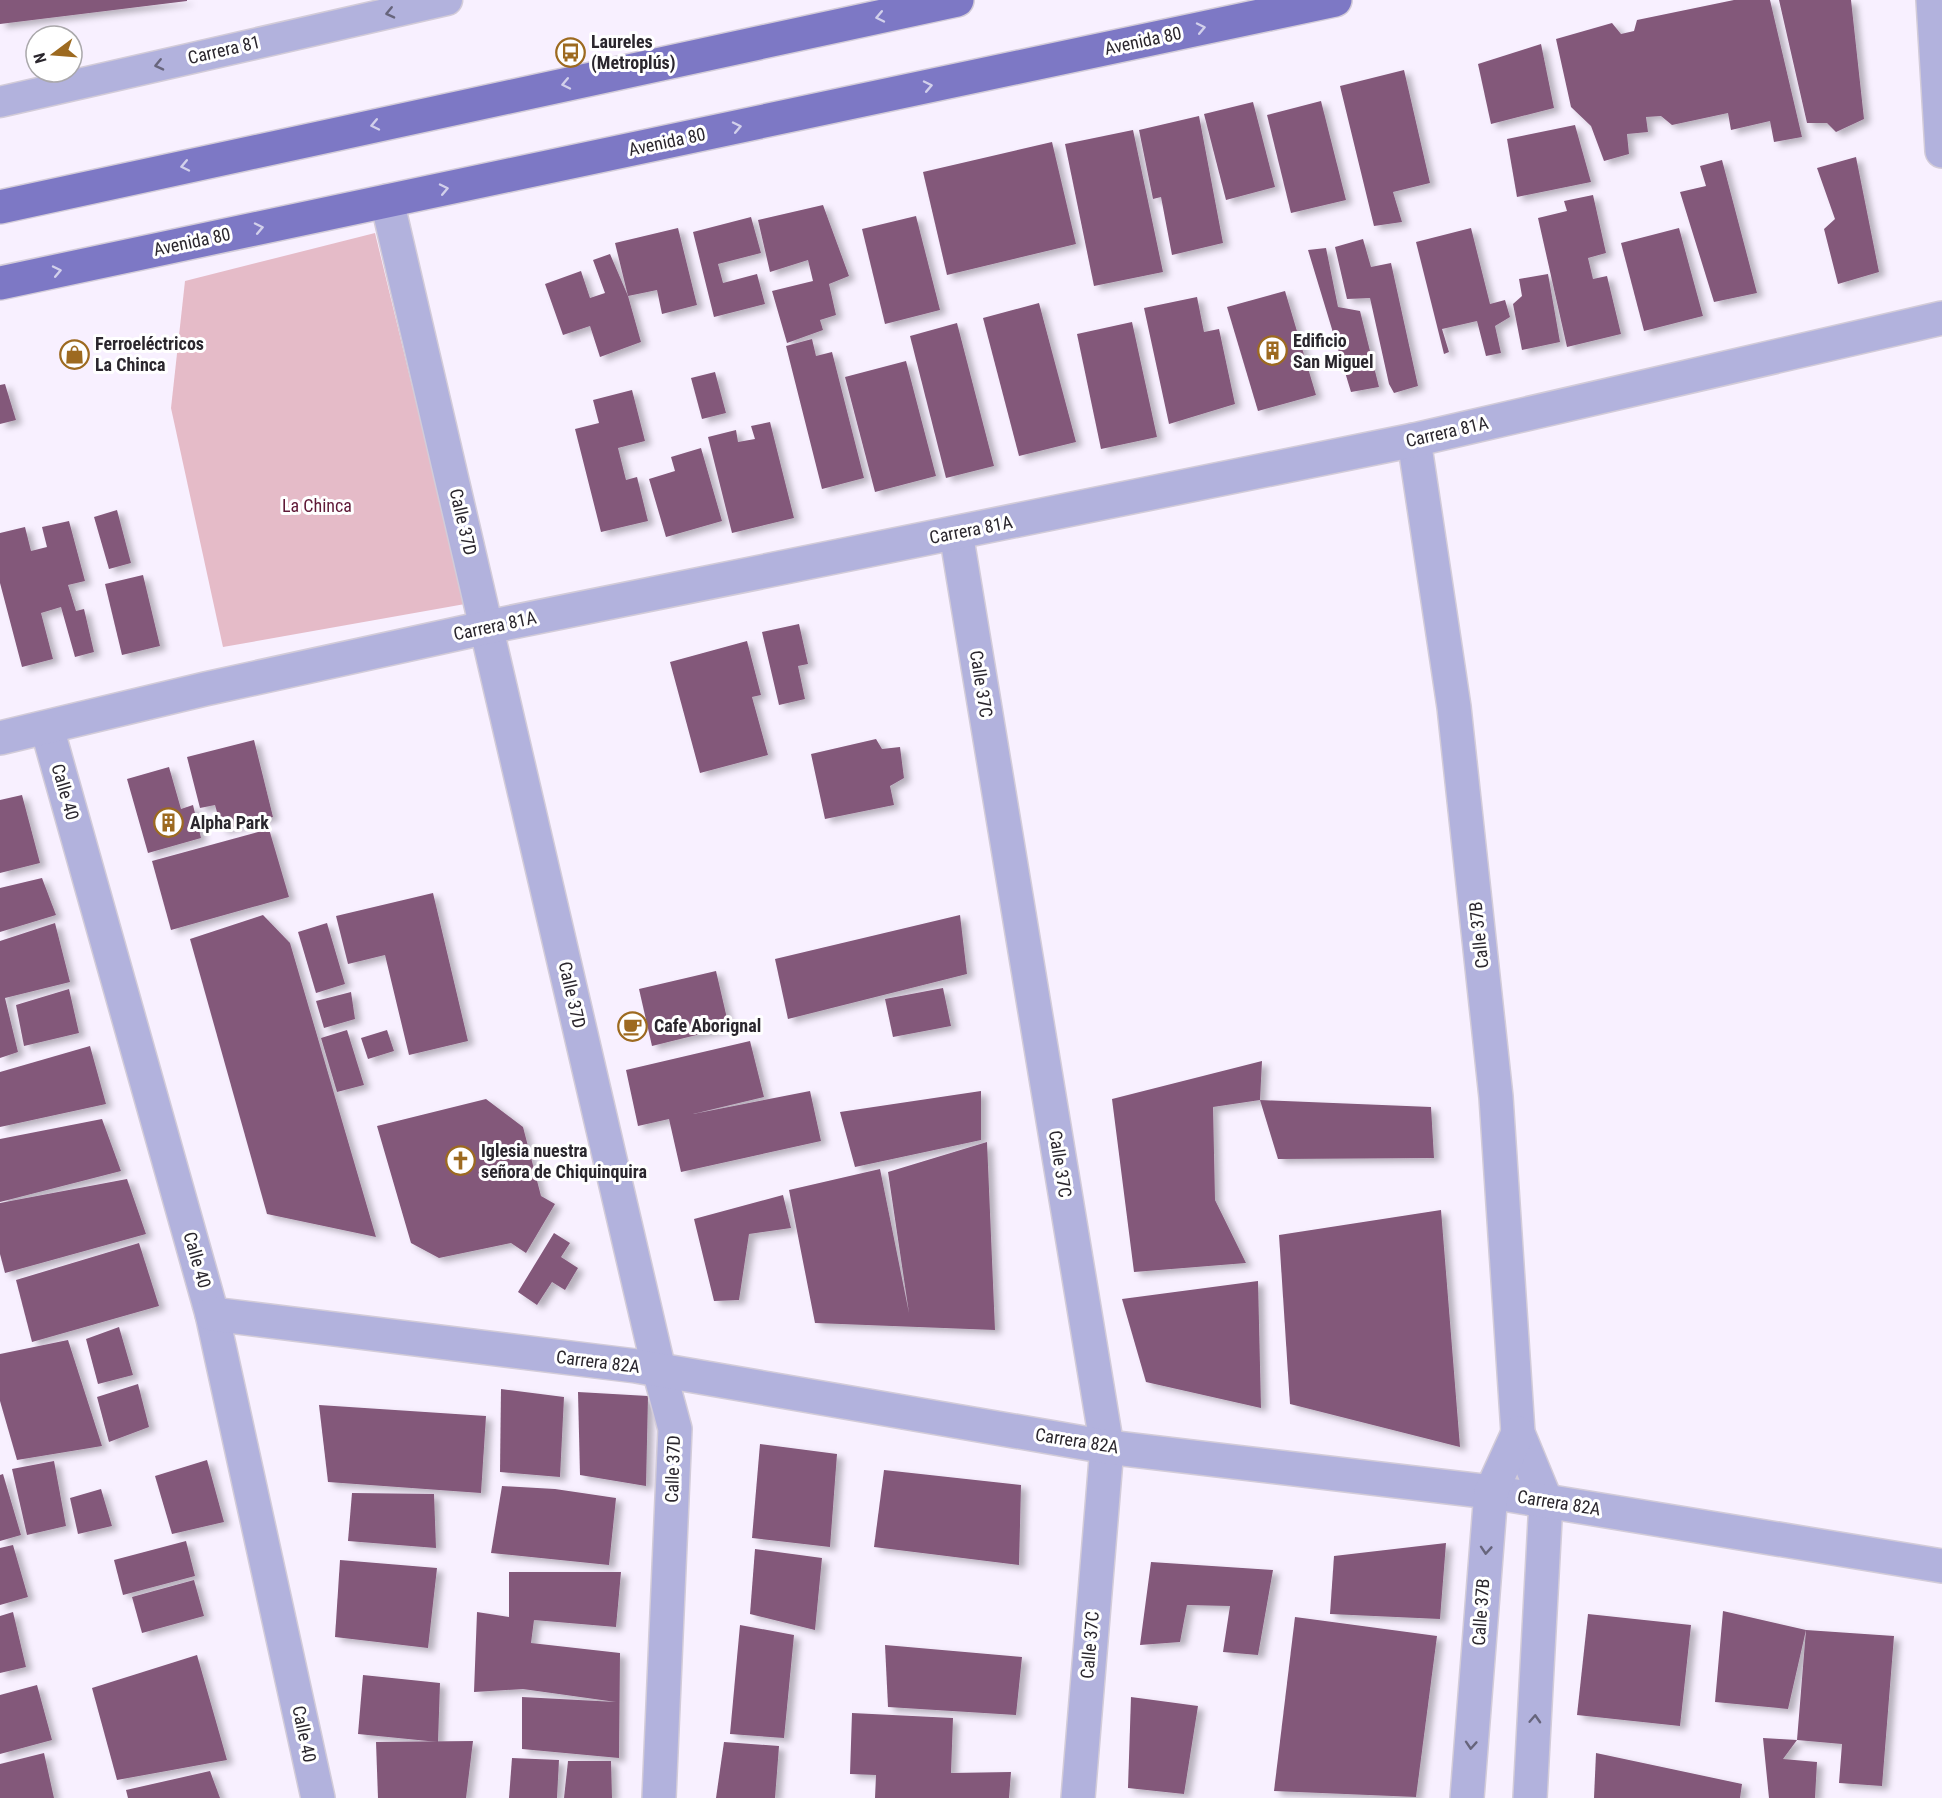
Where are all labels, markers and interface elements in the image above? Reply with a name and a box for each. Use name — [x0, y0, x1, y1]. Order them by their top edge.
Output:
one-way arrow — [386, 6, 396, 19]
one-way arrow — [875, 10, 885, 23]
street label: Avenida 80 — [1102, 22, 1183, 59]
one-way arrow — [1196, 23, 1206, 36]
north arrow — [24, 24, 84, 84]
street label: Carrera 81 — [186, 31, 262, 68]
place label: Laureles (Metroplús) — [591, 31, 676, 74]
bus stop icon: Laureles (Metroplús) — [554, 36, 586, 68]
text: N — [30, 51, 51, 65]
one-way arrow — [154, 57, 164, 70]
one-way arrow — [561, 77, 571, 90]
one-way arrow — [923, 81, 933, 94]
one-way arrow — [371, 118, 381, 131]
one-way arrow — [732, 121, 742, 134]
street label: Avenida 80 — [626, 123, 707, 160]
one-way arrow — [180, 159, 190, 172]
one-way arrow — [439, 183, 449, 196]
street label: Avenida 80 — [151, 223, 232, 260]
one-way arrow — [254, 223, 264, 236]
one-way arrow — [52, 265, 62, 278]
place label: Edificio San Miguel — [1293, 330, 1373, 372]
place label: Ferroeléctricos La Chinca — [95, 333, 204, 375]
building icon: Edificio San Miguel — [1256, 335, 1288, 367]
shop icon: Ferroeléctricos La Chinca — [58, 338, 90, 370]
street label: Carrera 81A — [1404, 412, 1491, 451]
street label: Calle 37D — [446, 487, 481, 557]
park label: La Chinca — [282, 495, 352, 516]
street label: Carrera 81A — [928, 511, 1015, 548]
street label: Carrera 81A — [452, 606, 539, 645]
street label: Calle 37C — [966, 649, 997, 719]
street label: Calle 40 — [47, 761, 83, 822]
building icon: Alpha Park — [153, 807, 185, 839]
place label: Alpha Park — [190, 812, 269, 833]
street label: Calle 37B — [1465, 901, 1492, 970]
street label: Calle 37D — [555, 960, 590, 1030]
cafe icon: Cafe Aborignal — [617, 1010, 649, 1042]
place label: Cafe Aborignal — [654, 1015, 761, 1036]
street label: Calle 37C — [1045, 1129, 1076, 1199]
place label: Iglesia nuestra señora de Chiquinquira — [481, 1140, 647, 1182]
church icon: Iglesia nuestra señora de Chiquinquira — [444, 1145, 476, 1177]
street label: Calle 40 — [179, 1229, 215, 1290]
street label: Carrera 82A — [555, 1346, 642, 1377]
street label: Carrera 82A — [1034, 1424, 1121, 1458]
street label: Calle 37D — [661, 1435, 684, 1503]
street label: Carrera 82A — [1516, 1486, 1603, 1520]
one-way arrow — [1480, 1546, 1493, 1555]
street label: Calle 37B — [1468, 1578, 1493, 1646]
street label: Calle 37C — [1076, 1610, 1103, 1680]
street label: Calle 40 — [288, 1704, 321, 1764]
one-way arrow — [1528, 1714, 1541, 1723]
one-way arrow — [1465, 1740, 1478, 1749]

